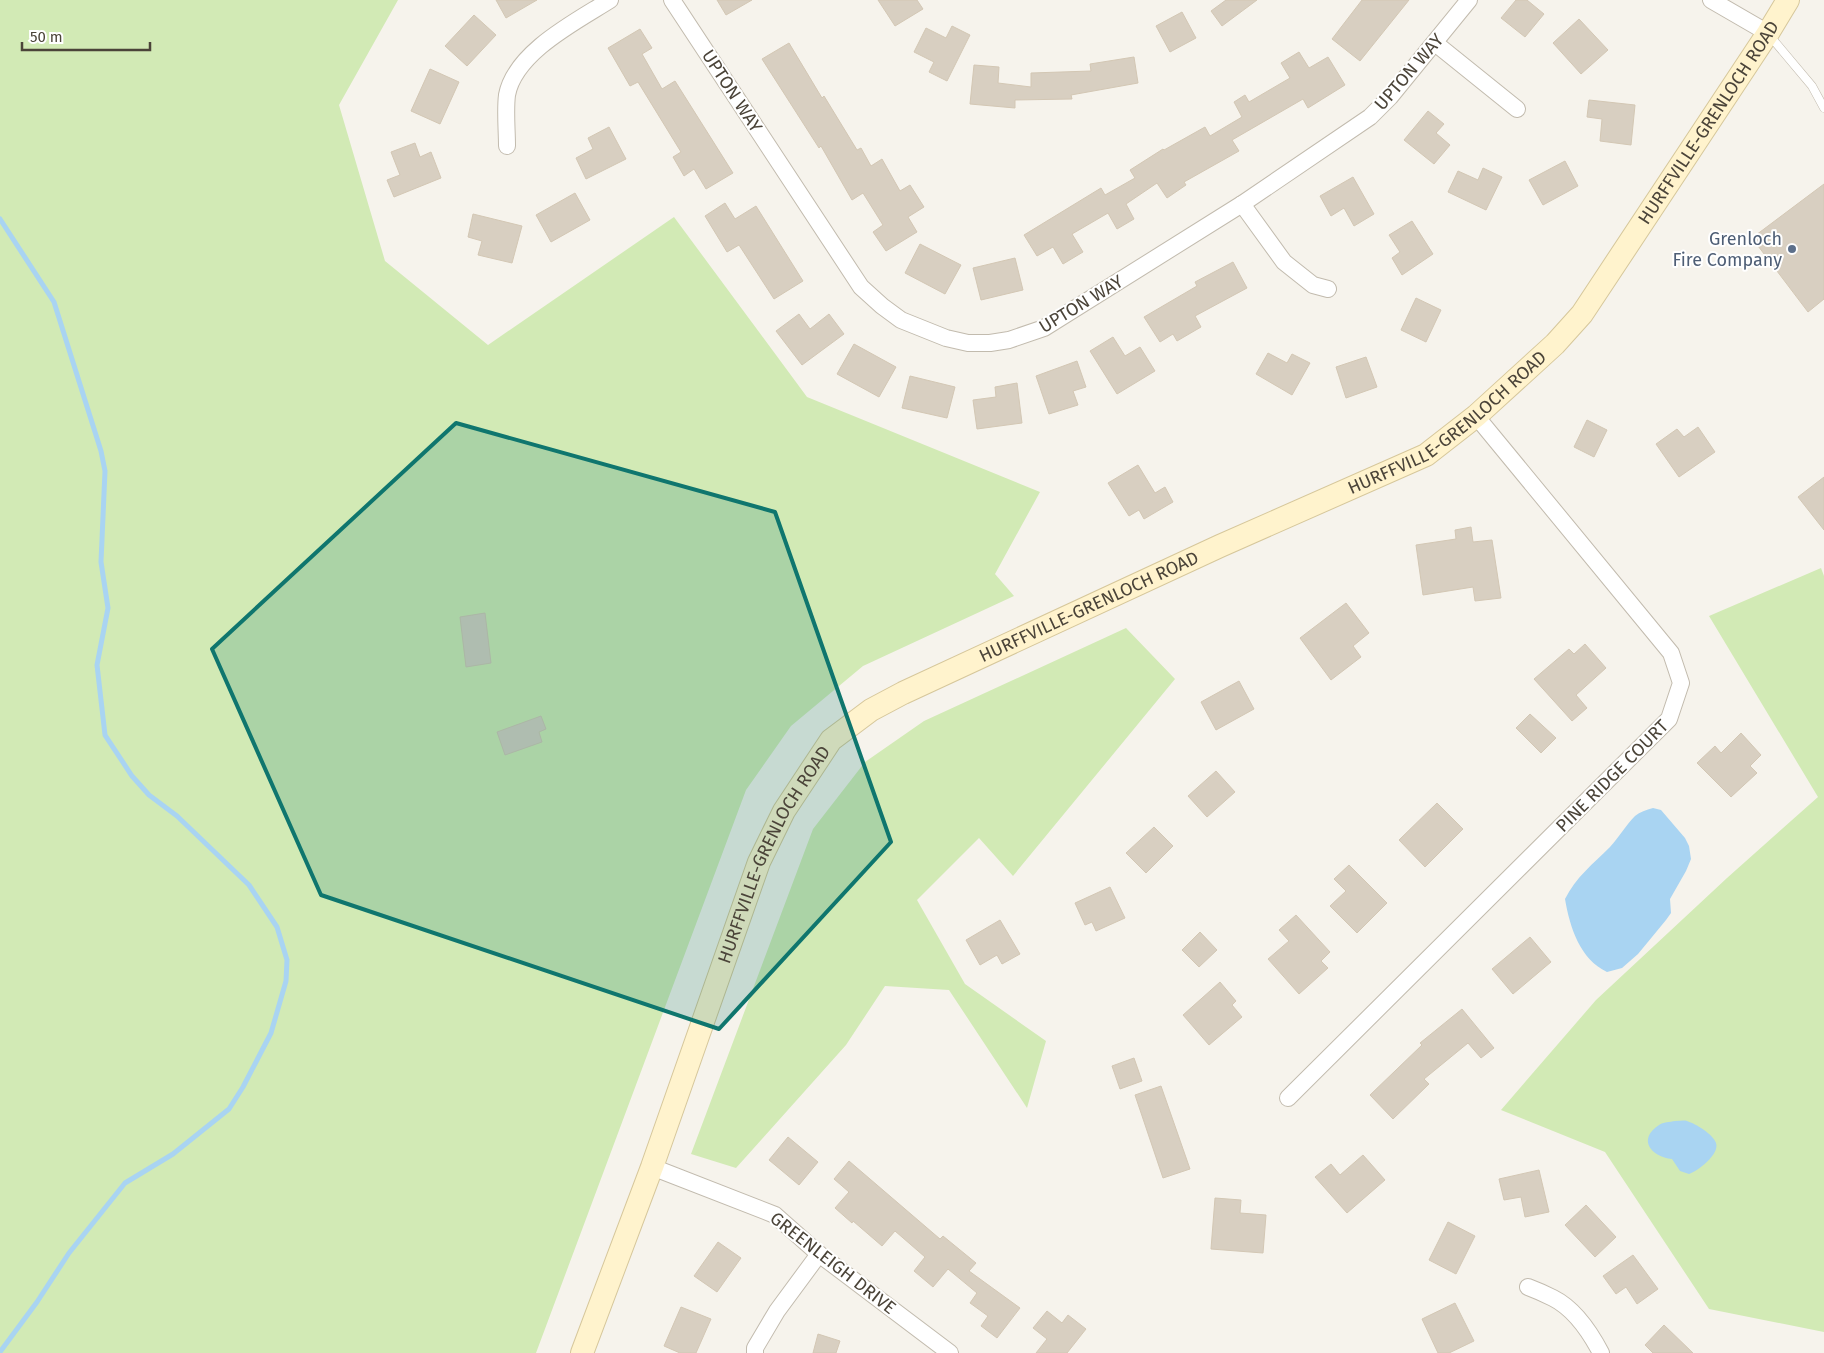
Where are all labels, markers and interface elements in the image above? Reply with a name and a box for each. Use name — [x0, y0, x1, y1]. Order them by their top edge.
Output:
street label: HURFFVILLE-GRENLOCH ROAD — [1633, 17, 1784, 228]
scale bar — [22, 20, 150, 52]
text: 50 m — [30, 28, 63, 46]
street label: UPTON WAY — [1370, 29, 1448, 115]
street label: UPTON WAY — [697, 45, 767, 137]
place label: Grenloch Fire Company — [1672, 228, 1782, 271]
marker: Grenloch Fire Company — [1786, 243, 1798, 255]
street label: UPTON WAY — [1035, 270, 1127, 338]
street label: HURFFVILLE-GRENLOCH ROAD — [1344, 346, 1551, 499]
street label: HURFFVILLE-GRENLOCH ROAD — [976, 546, 1202, 667]
street label: PINE RIDGE COURT — [1551, 715, 1673, 837]
street label: HURFFVILLE-GRENLOCH ROAD — [713, 742, 835, 966]
street label: GREENLEIGH DRIVE — [766, 1207, 900, 1319]

